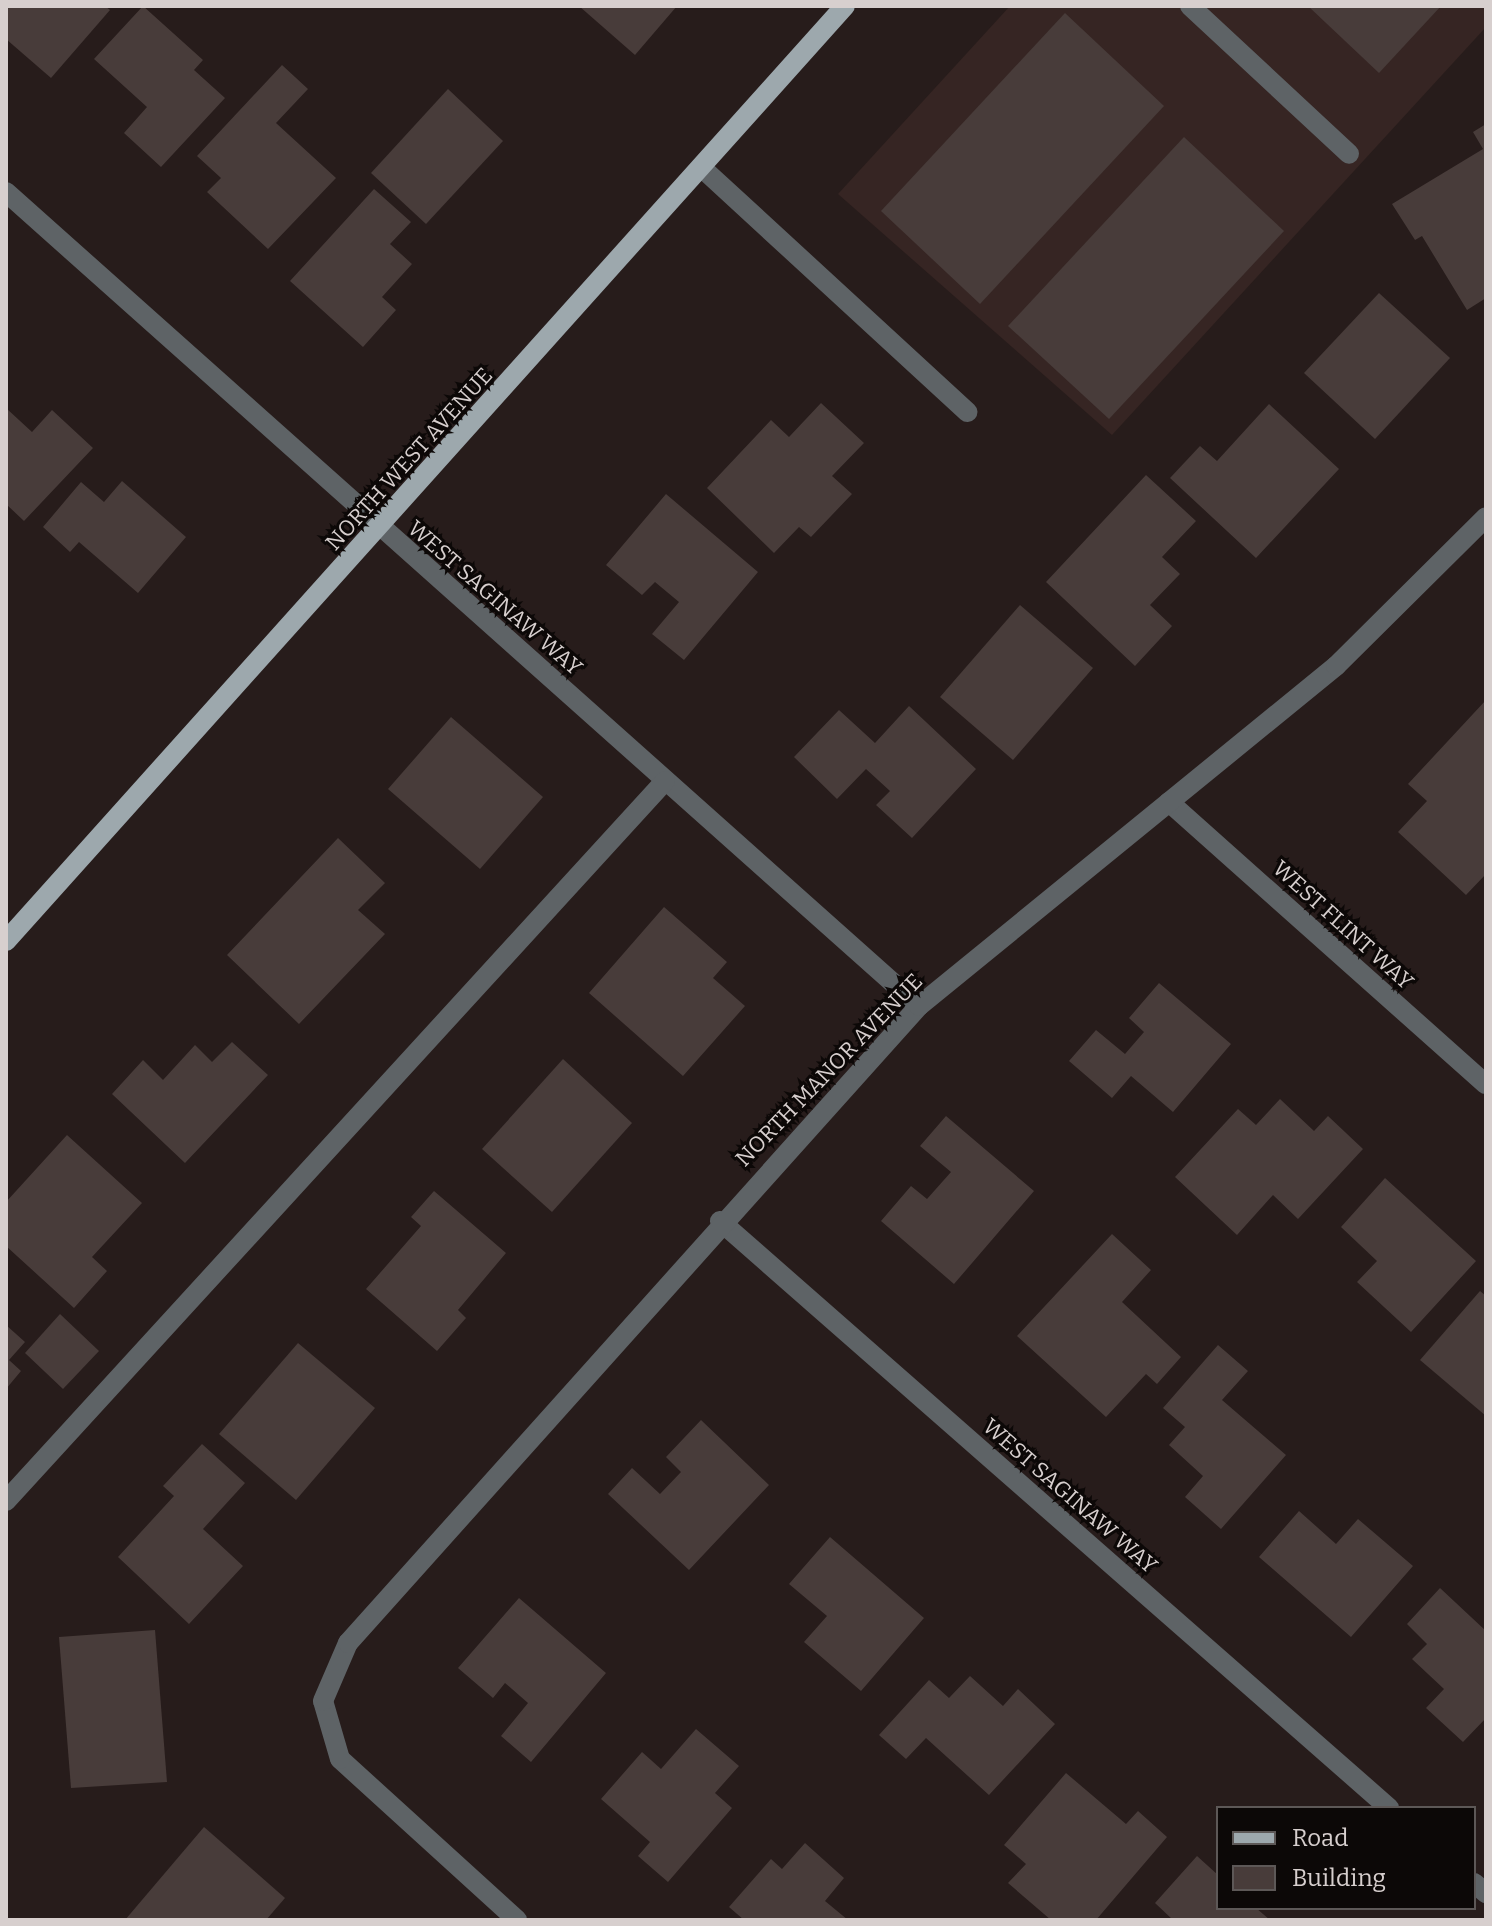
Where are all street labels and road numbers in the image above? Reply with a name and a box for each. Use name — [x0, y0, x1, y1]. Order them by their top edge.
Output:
street label: NORTH WEST AVENUE — [320, 362, 498, 556]
street label: WEST SAGINAW WAY — [402, 515, 588, 681]
street label: WEST FLINT WAY — [1267, 855, 1419, 995]
street label: NORTH MANOR AVENUE — [730, 968, 928, 1172]
street label: WEST SAGINAW WAY — [977, 1413, 1163, 1579]

